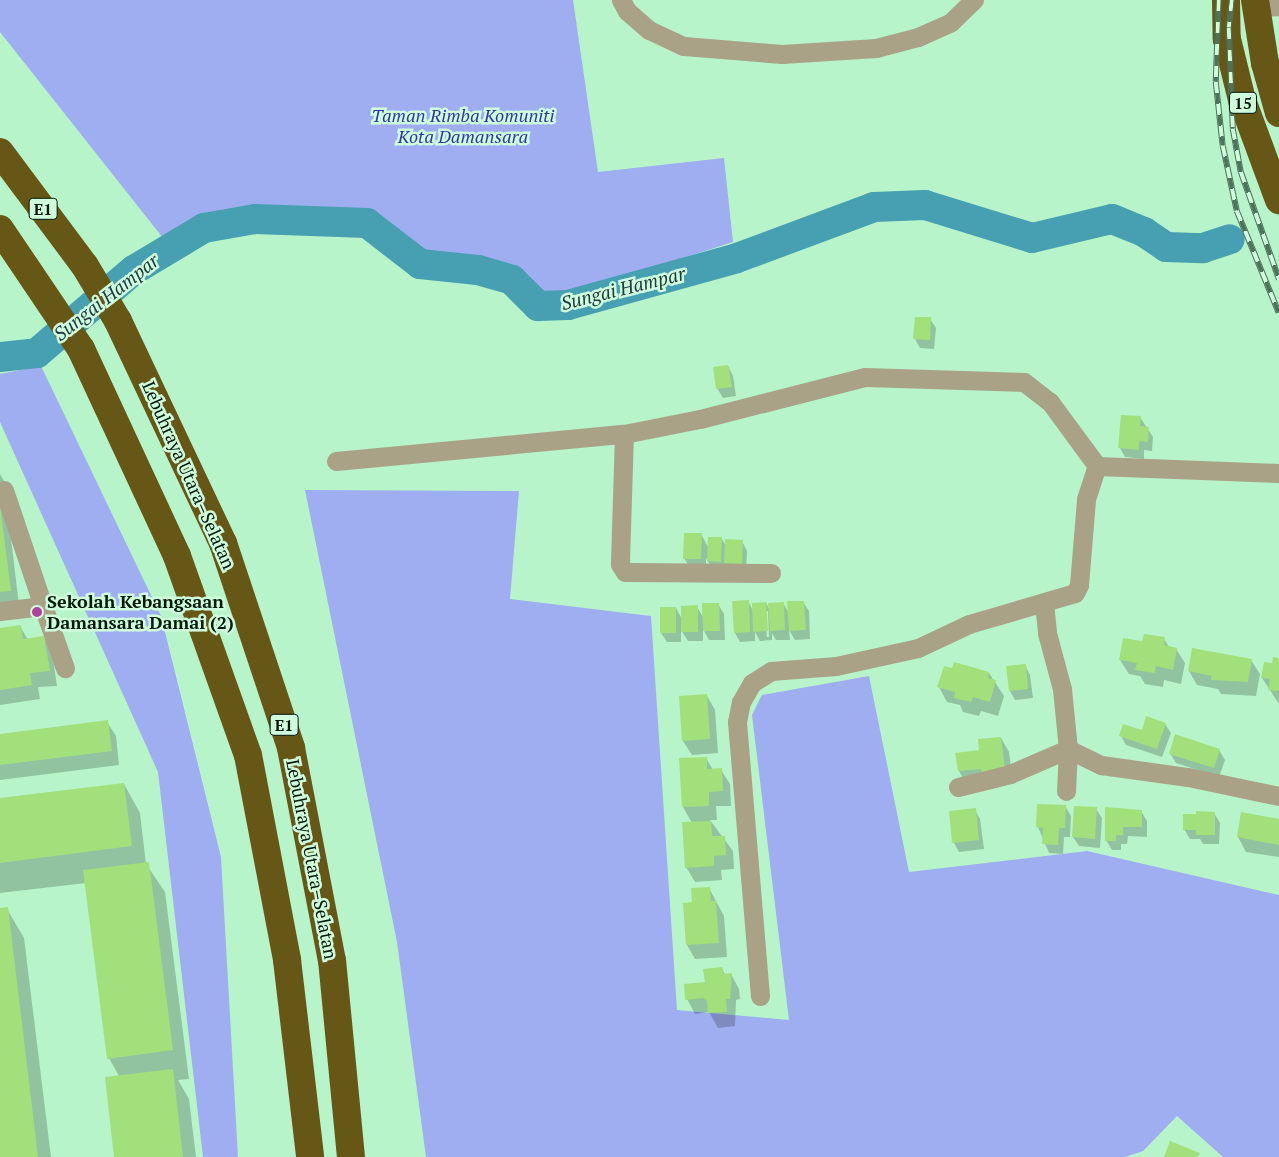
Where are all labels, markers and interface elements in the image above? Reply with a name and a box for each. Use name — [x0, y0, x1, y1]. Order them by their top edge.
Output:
road number: 15 — [1228, 90, 1258, 116]
park label: Taman Rimba Komuniti Kota Damansara — [372, 105, 554, 148]
road number: E1 — [28, 195, 58, 222]
water label: Sungai Hampar — [49, 249, 163, 345]
water label: Sungai Hampar — [559, 262, 687, 314]
street label: Lebuhraya Utara–Selatan — [138, 378, 240, 572]
place label: Sekolah Kebangsaan Damansara Damai (2) — [47, 591, 234, 634]
marker: Sekolah Kebangsaan Damansara Damai (2) — [31, 606, 43, 618]
road number: E1 — [269, 712, 299, 738]
street label: Lebuhraya Utara–Selatan — [282, 757, 342, 961]

